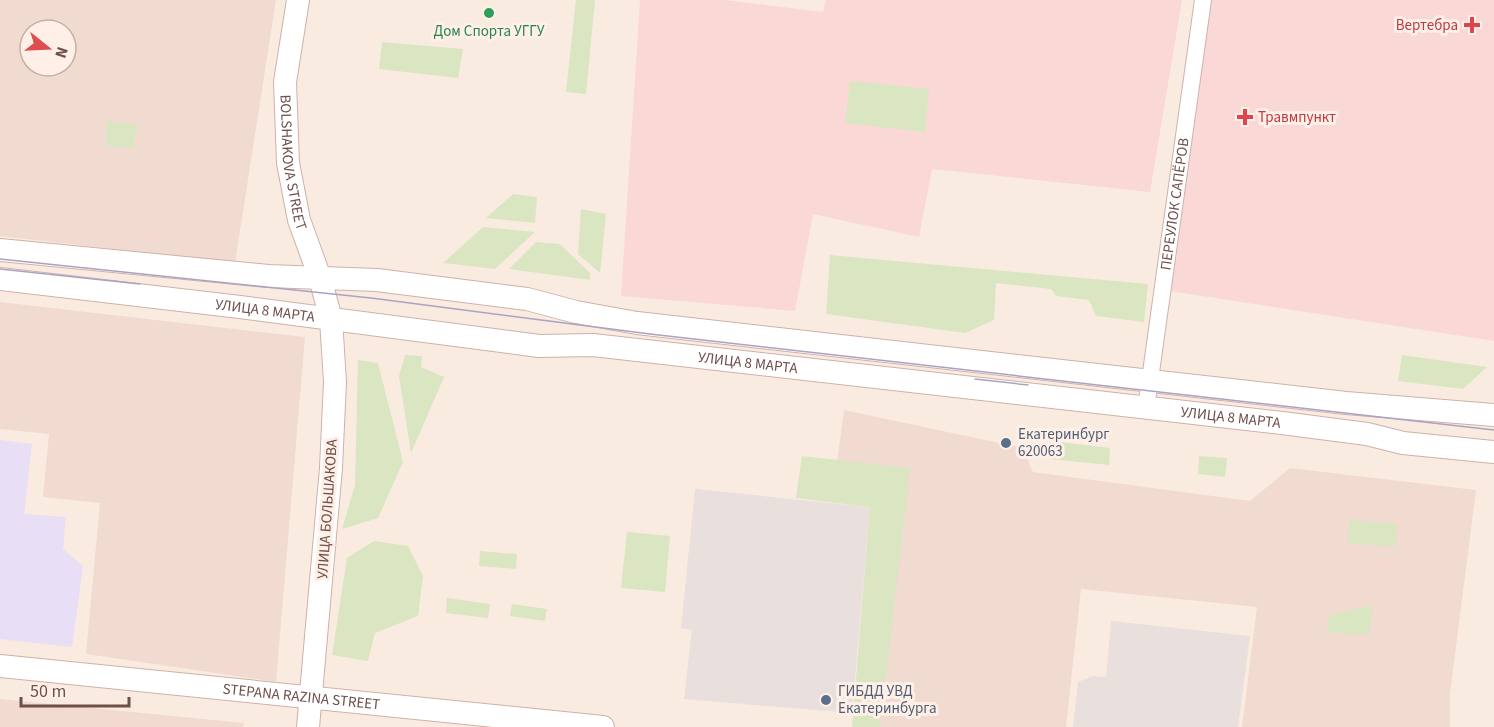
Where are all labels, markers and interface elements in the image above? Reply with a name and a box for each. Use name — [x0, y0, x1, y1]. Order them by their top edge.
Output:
marker: Дом Спорта УГГУ — [482, 6, 496, 20]
place label: Вертебра — [1396, 15, 1458, 36]
marker: Вертебра — [1463, 16, 1481, 34]
north arrow — [18, 18, 78, 78]
place label: Дом Спорта УГГУ — [434, 21, 545, 42]
text: N — [49, 44, 73, 61]
street label: BOLSHAKOVA STREET — [274, 94, 312, 233]
place label: Травмпункт — [1258, 107, 1336, 128]
marker: Травмпункт — [1236, 108, 1254, 126]
street label: ПЕРЕУЛОК САПЁРОВ — [1155, 136, 1195, 272]
street label: УЛИЦА 8 МАРТА — [214, 294, 317, 328]
street label: УЛИЦА 8 МАРТА — [697, 347, 800, 379]
street label: УЛИЦА 8 МАРТА — [1180, 402, 1283, 434]
place label: Екатеринбург 620063 — [1018, 424, 1109, 462]
marker: Екатеринбург 620063 — [999, 436, 1013, 450]
street label: УЛИЦА БОЛЬШАКОВА — [312, 438, 343, 580]
scale bar — [21, 670, 129, 708]
text: 50 m — [30, 679, 66, 704]
street label: STEPANA RAZINA STREET — [222, 679, 381, 715]
place label: ГИБДД УВД Екатеринбурга — [838, 681, 937, 719]
marker: ГИБДД УВД Екатеринбурга — [819, 693, 833, 707]

